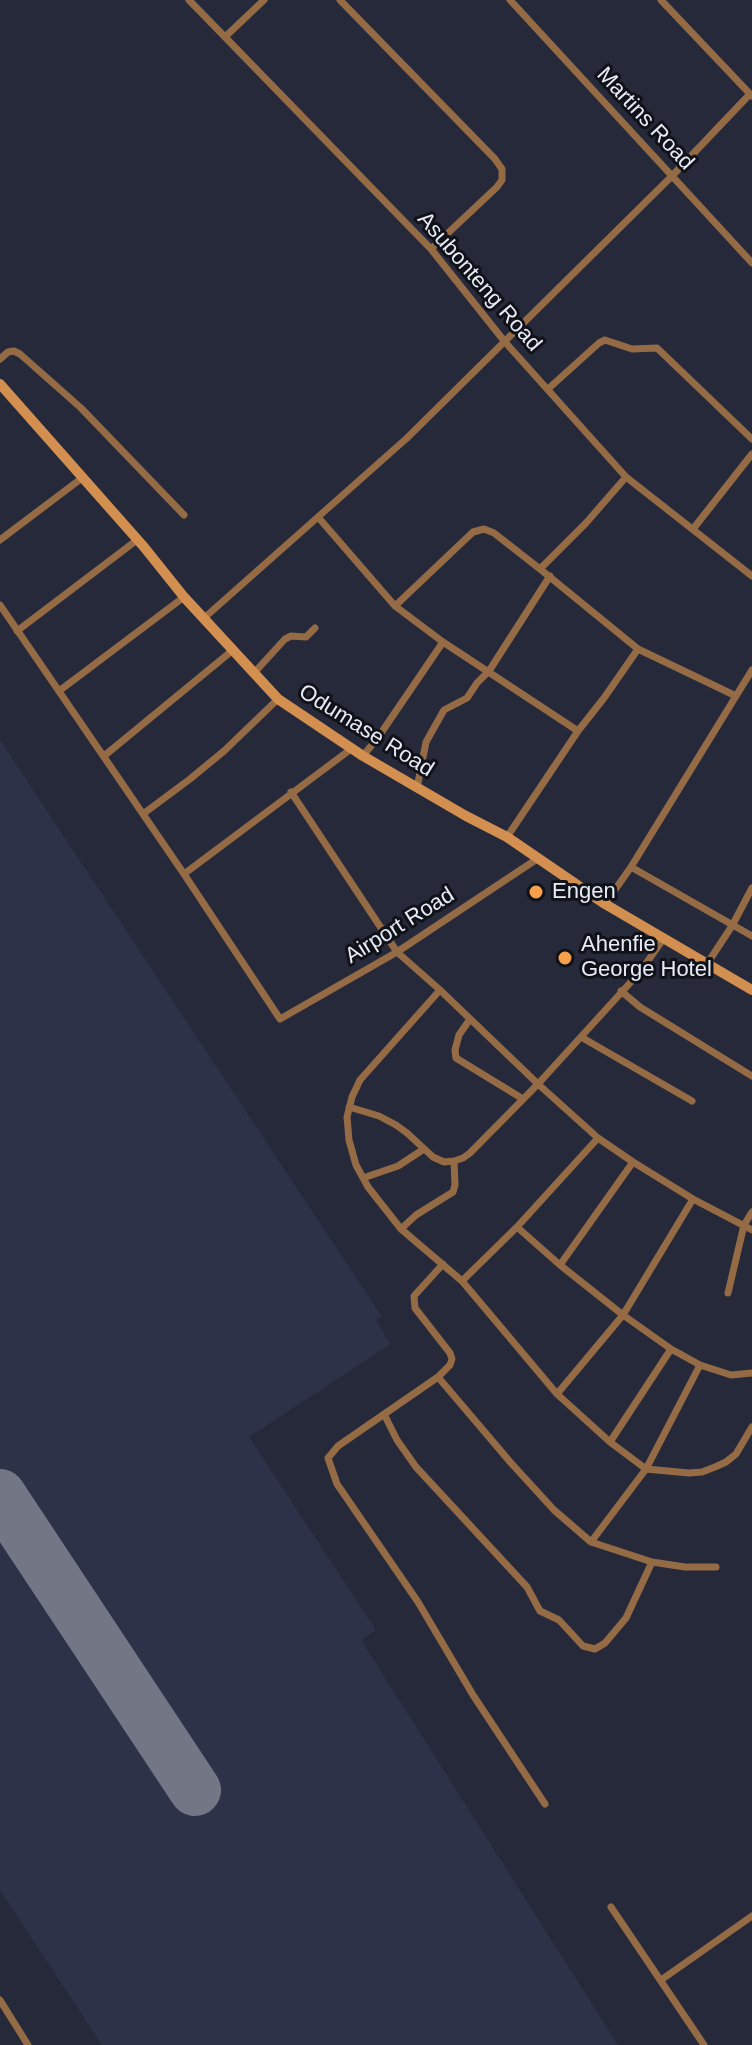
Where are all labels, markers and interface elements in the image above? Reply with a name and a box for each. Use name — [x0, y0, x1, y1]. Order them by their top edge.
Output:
street label: Martins Road — [591, 62, 699, 176]
street label: Asubonteng Road — [411, 207, 547, 357]
street label: Odumase Road — [294, 679, 438, 783]
place label: Engen — [552, 879, 616, 905]
street label: Airport Road — [341, 882, 459, 970]
marker: Engen — [527, 883, 545, 901]
place label: Ahenfie George Hotel — [581, 932, 712, 984]
marker: Ahenfie George Hotel — [556, 949, 574, 967]

